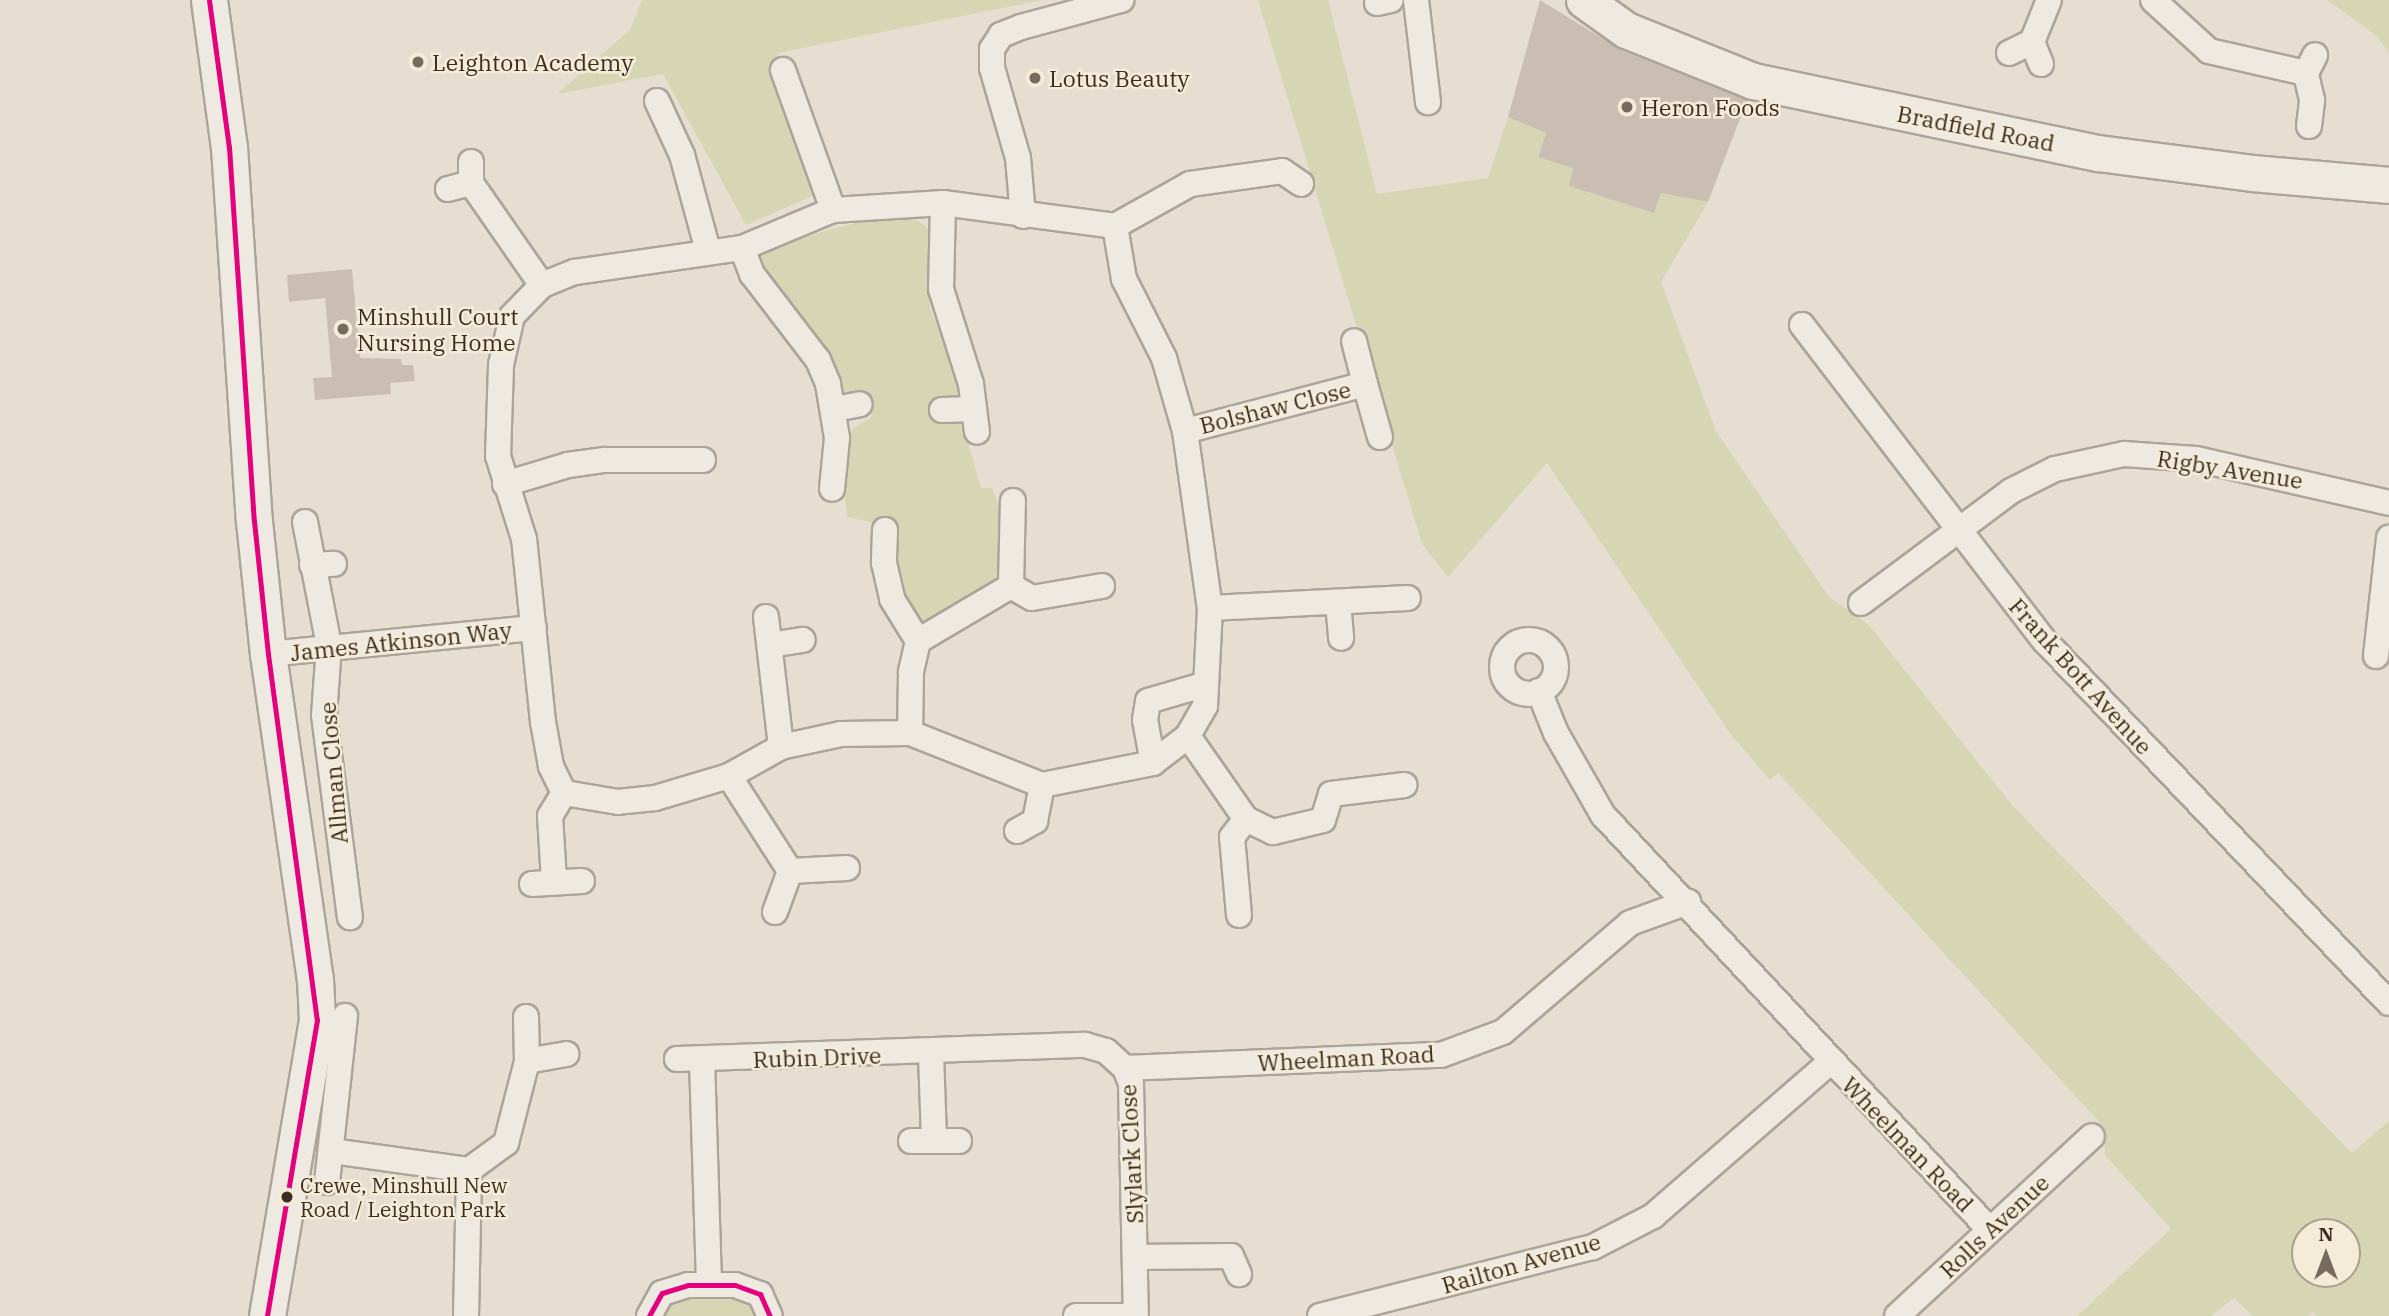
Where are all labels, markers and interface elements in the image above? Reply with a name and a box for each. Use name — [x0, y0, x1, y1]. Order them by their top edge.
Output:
place label: Leighton Academy — [432, 48, 633, 76]
marker: Leighton Academy — [410, 54, 426, 70]
place label: Lotus Beauty — [1049, 64, 1190, 92]
marker: Lotus Beauty — [1027, 70, 1043, 86]
place label: Heron Foods — [1641, 93, 1780, 121]
marker: Heron Foods — [1619, 99, 1635, 115]
street label: Bradfield Road — [1895, 99, 2057, 157]
place label: Minshull Court Nursing Home — [357, 302, 518, 356]
marker: Minshull Court Nursing Home — [335, 321, 351, 337]
street label: Bolshaw Close — [1197, 375, 1353, 439]
street label: Rigby Avenue — [2155, 444, 2305, 494]
street label: Frank Bott Avenue — [2004, 592, 2158, 760]
street label: James Atkinson Way — [289, 616, 513, 666]
street label: Allman Close — [313, 701, 353, 845]
street label: Wheelman Road — [1257, 1040, 1435, 1076]
street label: Rubin Drive — [752, 1041, 882, 1073]
street label: Wheelman Road — [1836, 1071, 1980, 1217]
street label: Slylark Close — [1114, 1084, 1148, 1224]
street label: Rolls Avenue — [1934, 1168, 2054, 1284]
place label: Crewe, Minshull New Road / Leighton Park — [300, 1172, 507, 1222]
marker: Crewe, Minshull New Road / Leighton Park — [280, 1190, 294, 1204]
north arrow — [2291, 1218, 2361, 1288]
text: N — [2318, 1222, 2334, 1246]
street label: Railton Avenue — [1438, 1227, 1604, 1299]

